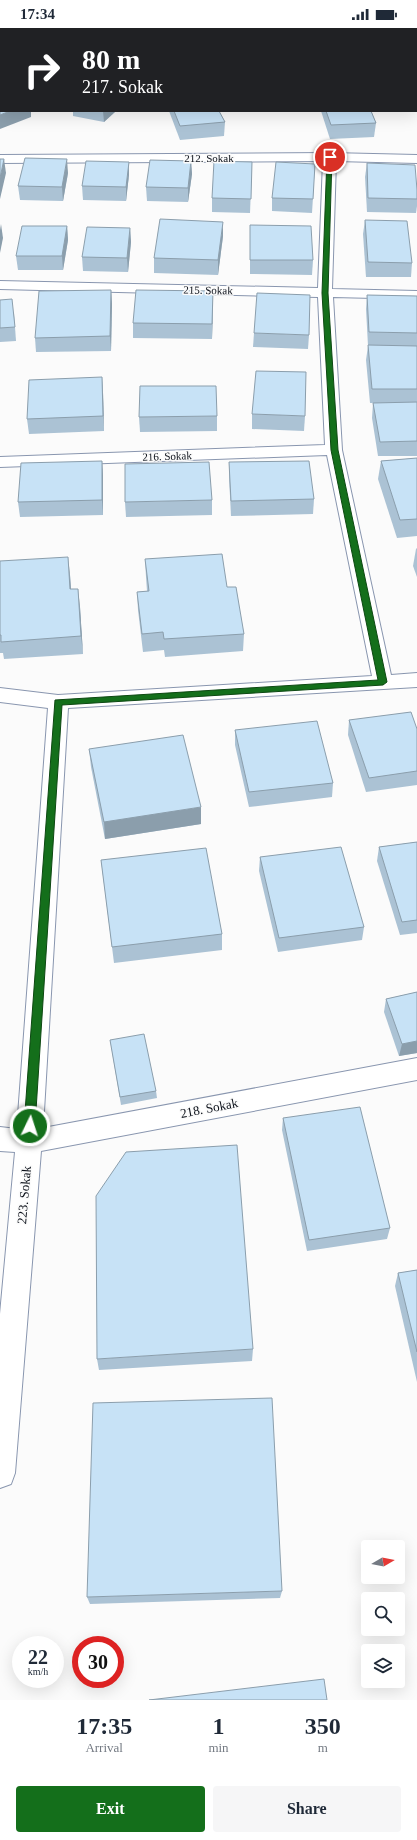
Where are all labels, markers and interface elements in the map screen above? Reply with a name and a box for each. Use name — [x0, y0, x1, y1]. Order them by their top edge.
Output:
text: 17:34 — [20, 6, 55, 22]
icon: right — [16, 44, 68, 96]
text: 80 m — [82, 44, 140, 75]
text: 217. Sokak — [82, 77, 163, 97]
pin — [313, 140, 347, 174]
icon: arrive — [319, 146, 341, 168]
street label: 212. Sokak — [184, 152, 234, 164]
street label: 215. Sokak — [183, 284, 233, 296]
street label: 216. Sokak — [142, 449, 192, 463]
street label: 218. Sokak — [179, 1095, 240, 1121]
position arrow — [9, 1105, 51, 1147]
street label: 223. Sokak — [14, 1165, 34, 1225]
north arrow — [361, 1540, 405, 1584]
map controls — [361, 1540, 405, 1688]
button: search — [361, 1592, 405, 1636]
speed limit sign: 30 — [72, 1636, 124, 1688]
button: layers — [361, 1644, 405, 1688]
text: 22 — [28, 1646, 48, 1668]
text: km/h — [28, 1666, 48, 1677]
text: 17:35 — [76, 1713, 132, 1739]
text: 1 — [212, 1713, 224, 1739]
text: 350 — [305, 1713, 341, 1739]
text: Arrival — [85, 1740, 123, 1755]
text: min — [208, 1740, 229, 1755]
text: m — [318, 1740, 328, 1755]
button: Exit — [16, 1786, 205, 1832]
button: Share — [213, 1786, 401, 1832]

